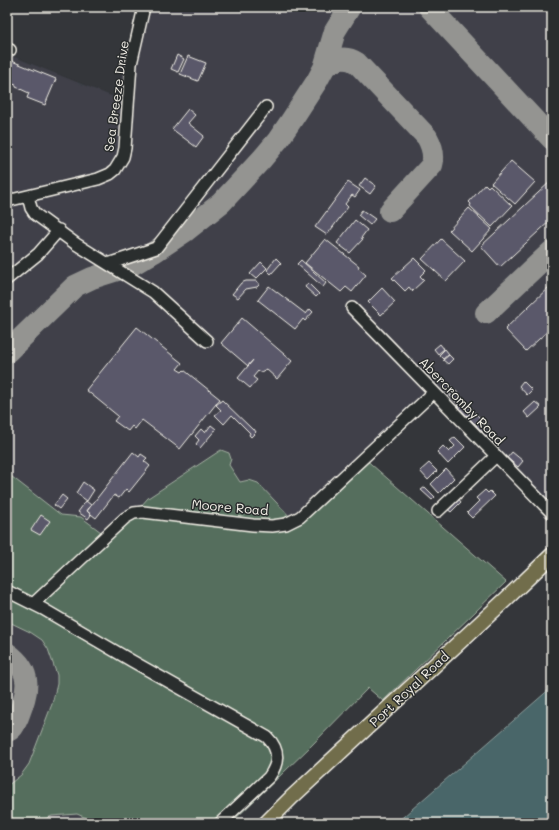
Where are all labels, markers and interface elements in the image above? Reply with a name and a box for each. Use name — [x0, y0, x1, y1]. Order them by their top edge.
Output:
street label: Sea Breeze Drive — [99, 39, 132, 153]
street label: Abercromby Road — [416, 353, 509, 448]
street label: Moore Road — [191, 495, 269, 518]
street label: Port Royal Road — [365, 647, 452, 730]

